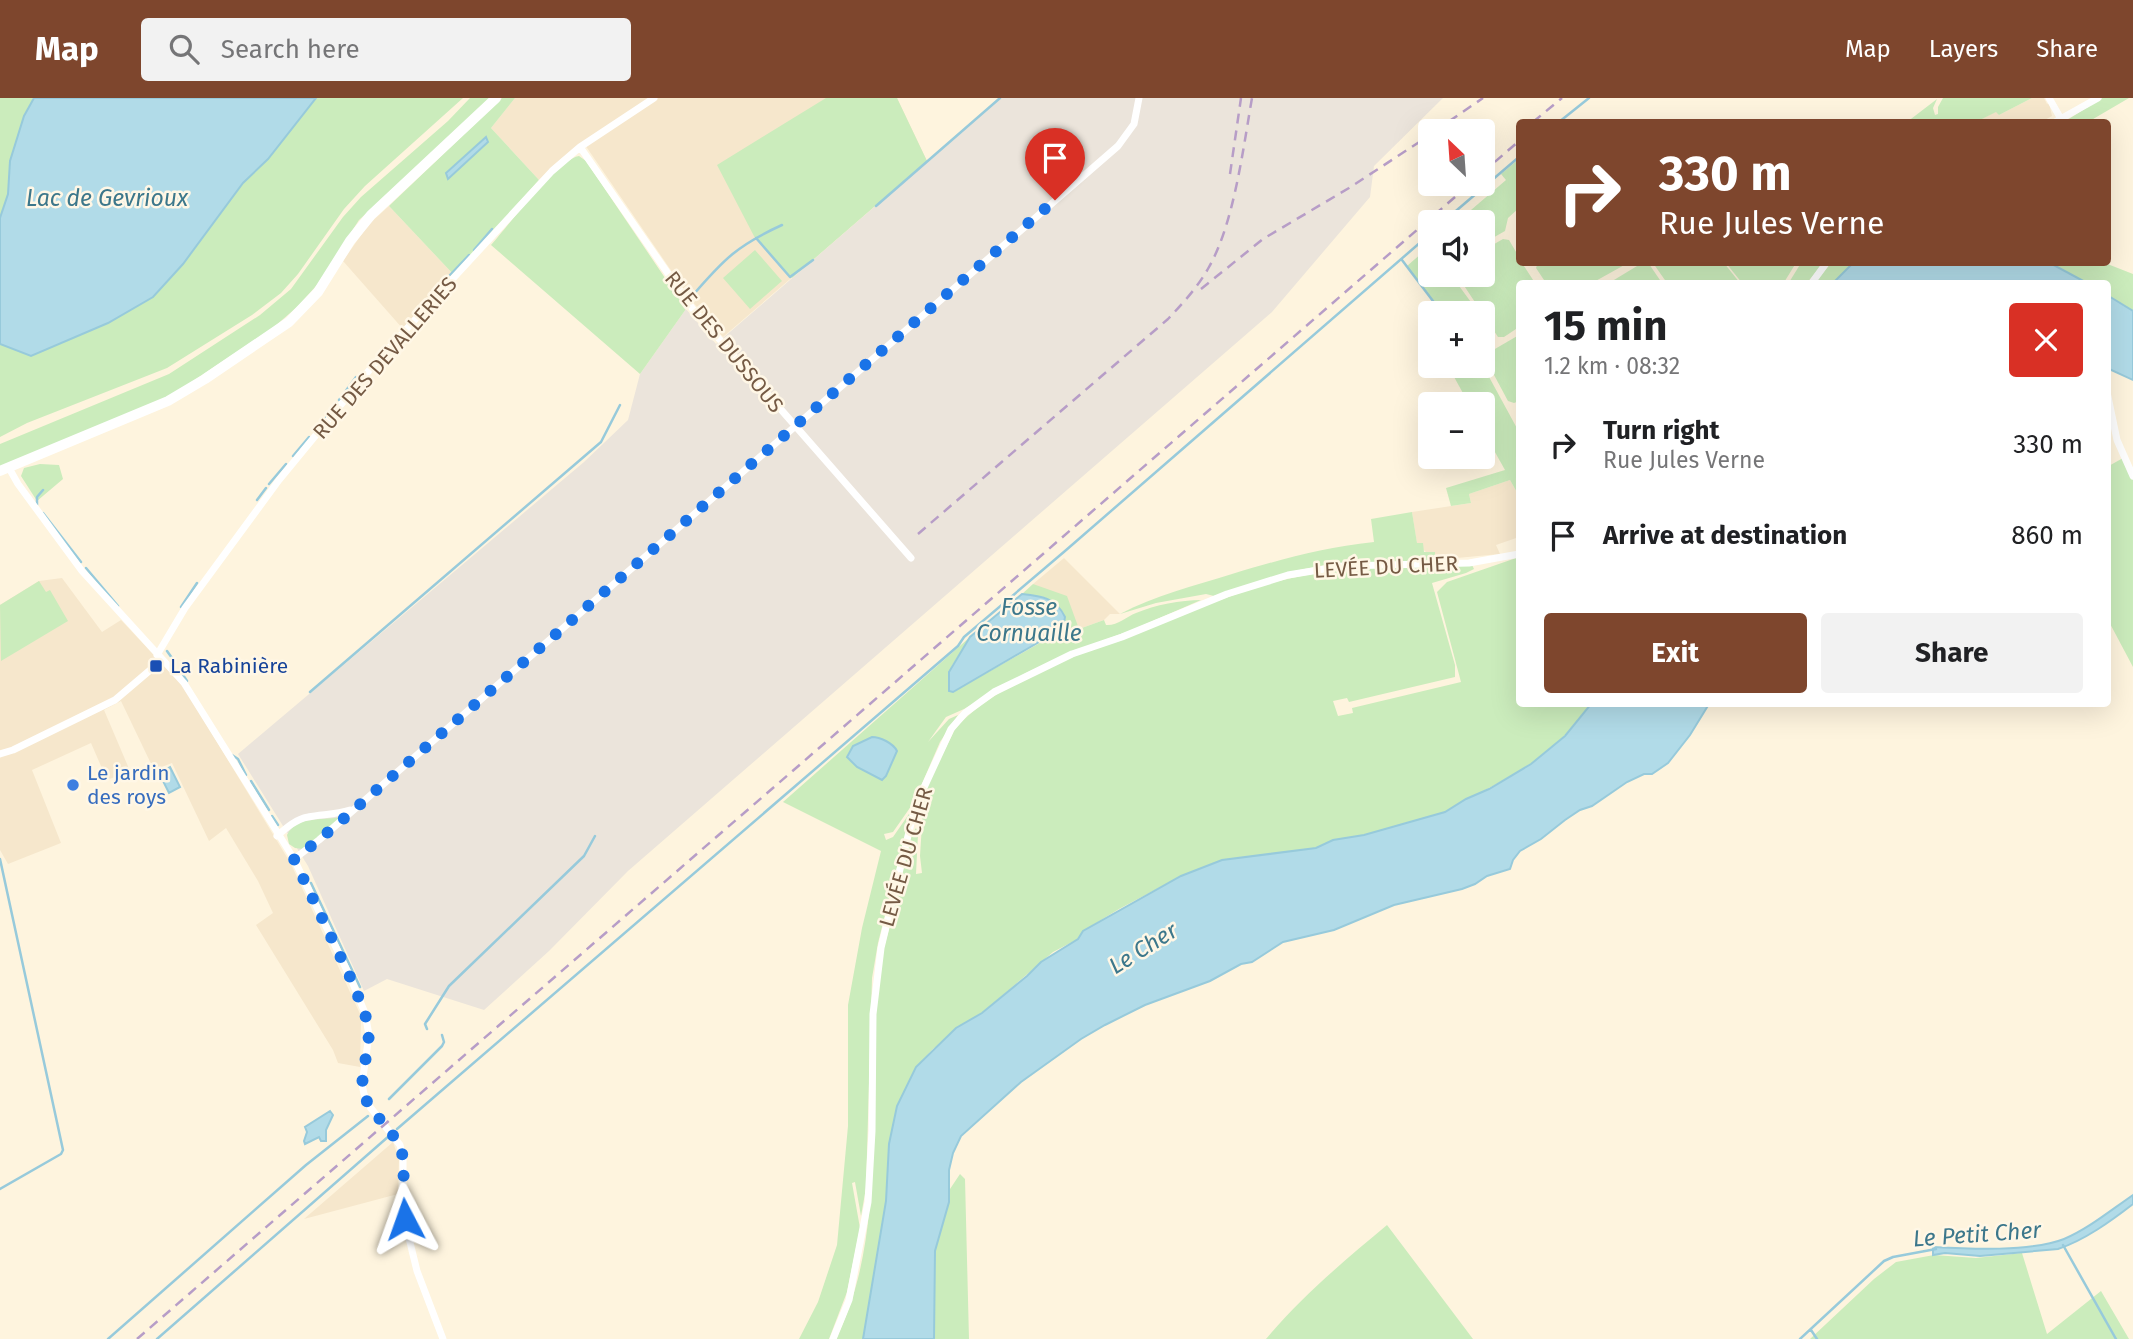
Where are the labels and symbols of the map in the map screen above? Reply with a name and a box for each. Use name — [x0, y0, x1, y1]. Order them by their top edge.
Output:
north arrow — [1418, 119, 1494, 196]
pin — [1025, 128, 1085, 200]
water label: Lac de Gevrioux — [26, 184, 189, 212]
street label: RUE DES DUSSOUS — [659, 266, 789, 418]
street label: RUE DES DEVALLERIES — [307, 272, 463, 444]
street label: LEVÉE DU CHER — [1313, 550, 1459, 584]
water label: Fosse Cornuaille — [976, 593, 1082, 647]
place label: La Rabinière — [170, 653, 288, 679]
marker: La Rabinière — [148, 658, 164, 674]
place label: Le jardin des roys — [87, 760, 170, 810]
marker: Le jardin des roys — [65, 777, 81, 793]
street label: LEVÉE DU CHER — [874, 784, 938, 930]
water label: Le Cher — [1104, 916, 1183, 980]
position arrow — [368, 1182, 442, 1256]
water label: Le Petit Cher — [1912, 1215, 2043, 1252]

